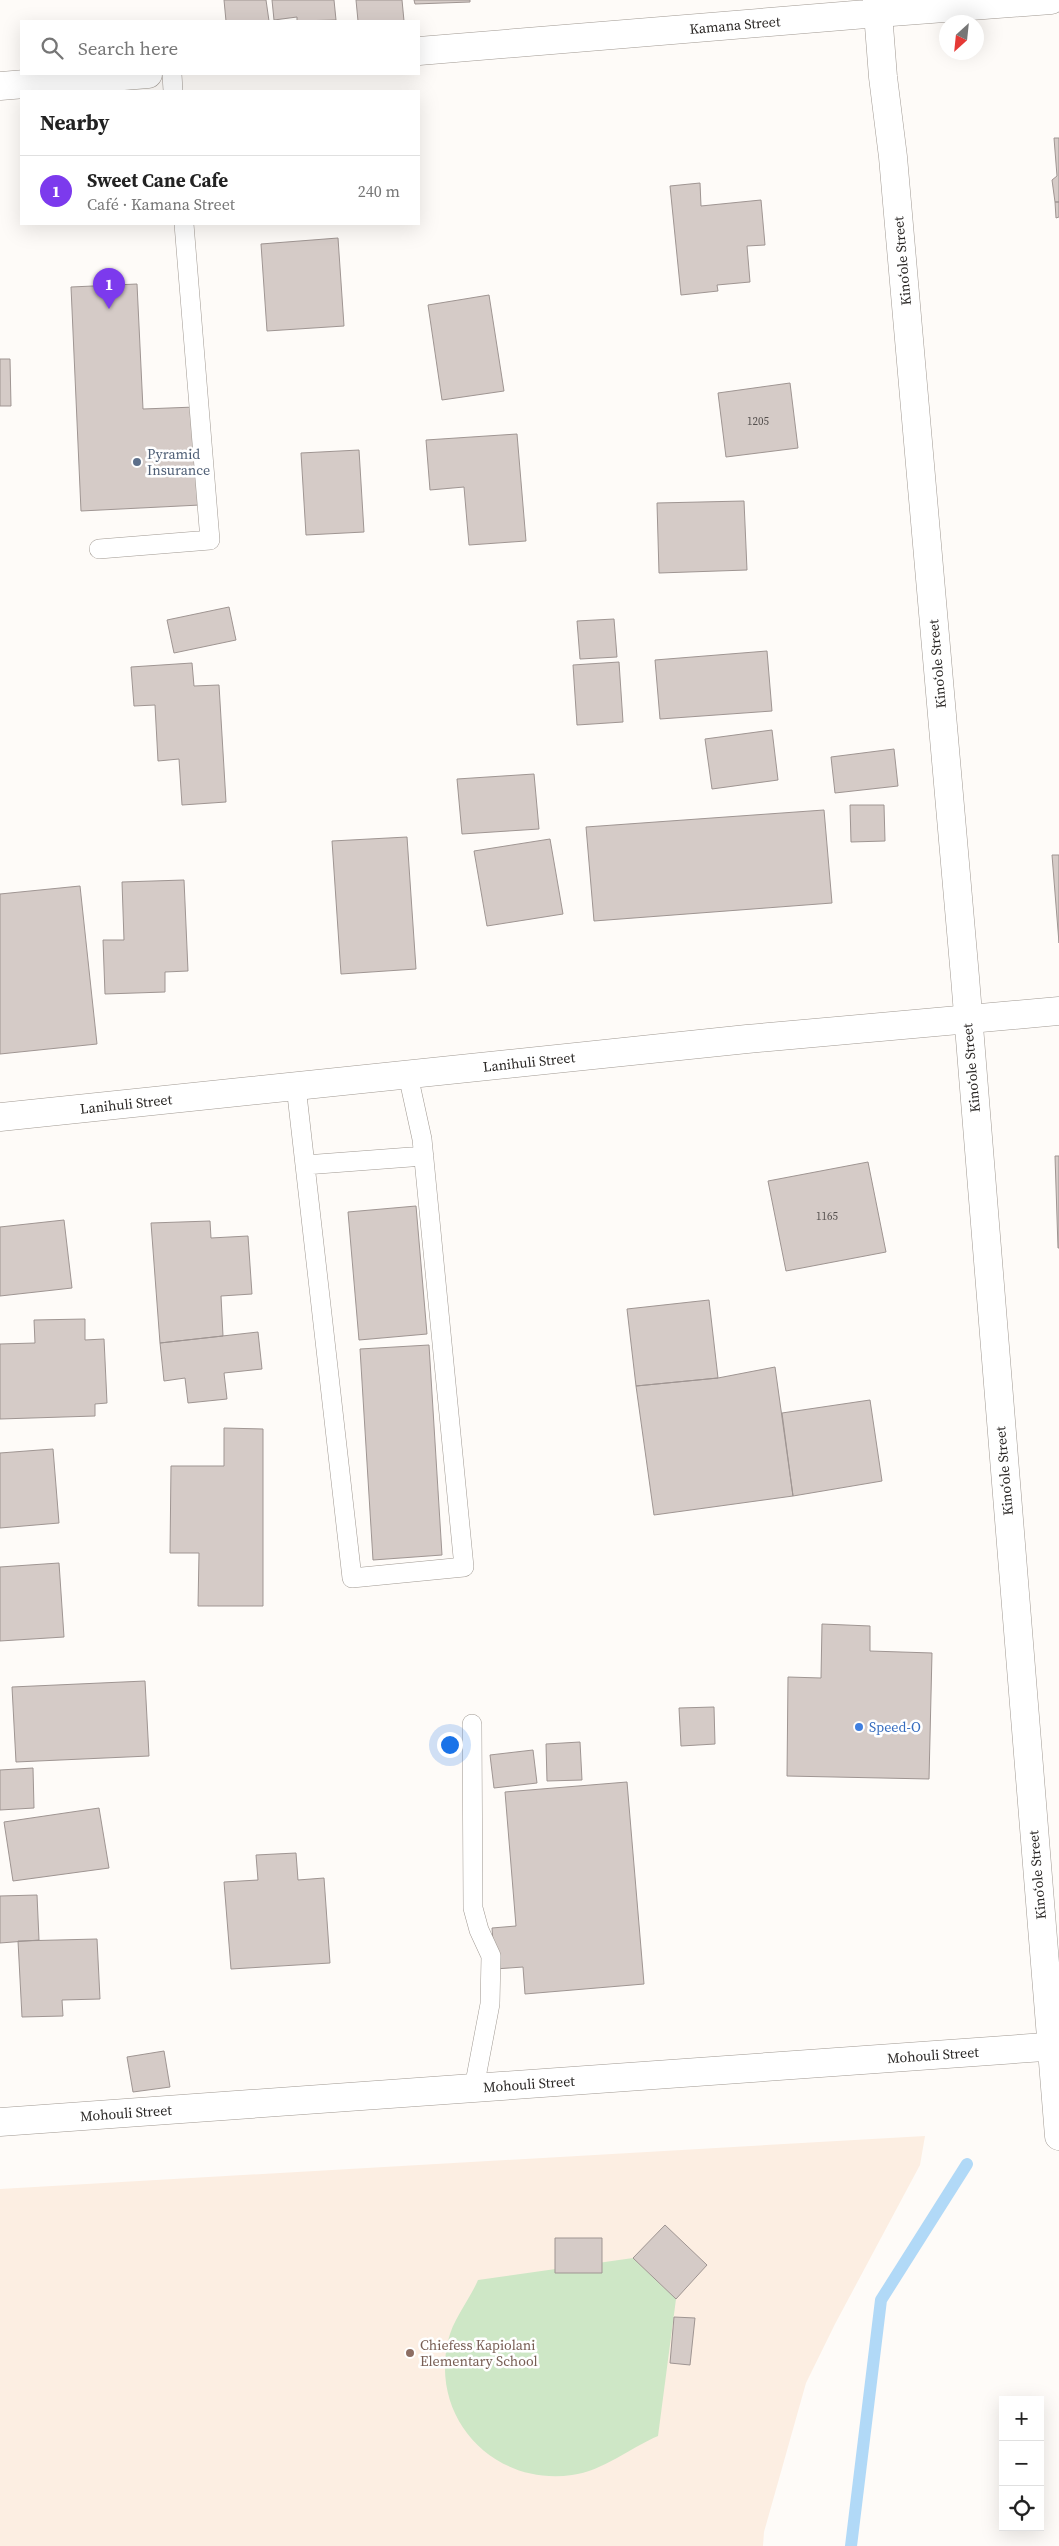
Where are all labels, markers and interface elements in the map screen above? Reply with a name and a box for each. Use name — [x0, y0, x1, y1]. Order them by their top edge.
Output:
street label: Kamana Street — [689, 11, 782, 39]
north arrow — [939, 15, 984, 60]
search box — [20, 20, 420, 75]
icon: search — [38, 34, 66, 62]
text: Search here — [78, 35, 178, 61]
text: Nearby — [40, 108, 110, 137]
text: Sweet Cane Cafe — [87, 167, 228, 193]
text: 1 — [52, 180, 60, 202]
text: 240 m — [358, 180, 400, 202]
text: Café · Kamana Street — [87, 193, 235, 215]
street label: Kinoʻole Street — [888, 215, 916, 306]
pin: 1 — [93, 268, 125, 309]
house number: 1205 — [747, 414, 769, 429]
place label: Pyramid Insurance — [147, 444, 210, 480]
marker: Pyramid Insurance — [131, 456, 143, 468]
street label: Kinoʻole Street — [923, 618, 951, 709]
street label: Kinoʻole Street — [957, 1022, 985, 1113]
street label: Lanihuli Street — [482, 1047, 576, 1077]
street label: Lanihuli Street — [79, 1089, 173, 1119]
house number: 1165 — [816, 1209, 838, 1224]
street label: Kinoʻole Street — [990, 1425, 1018, 1516]
place label: Speed-O — [869, 1717, 921, 1737]
marker: Speed-O — [853, 1721, 865, 1733]
your location — [437, 1732, 463, 1758]
street label: Kinoʻole Street — [1023, 1829, 1051, 1920]
street label: Mohouli Street — [887, 2042, 980, 2068]
street label: Mohouli Street — [483, 2071, 576, 2097]
street label: Mohouli Street — [80, 2100, 173, 2126]
place label: Chiefess Kapiolani Elementary School — [420, 2335, 538, 2371]
marker: Chiefess Kapiolani Elementary School — [404, 2347, 416, 2359]
map controls — [999, 2396, 1044, 2531]
button: + — [999, 2396, 1044, 2441]
button: − — [999, 2441, 1044, 2486]
button: locate — [999, 2486, 1044, 2531]

